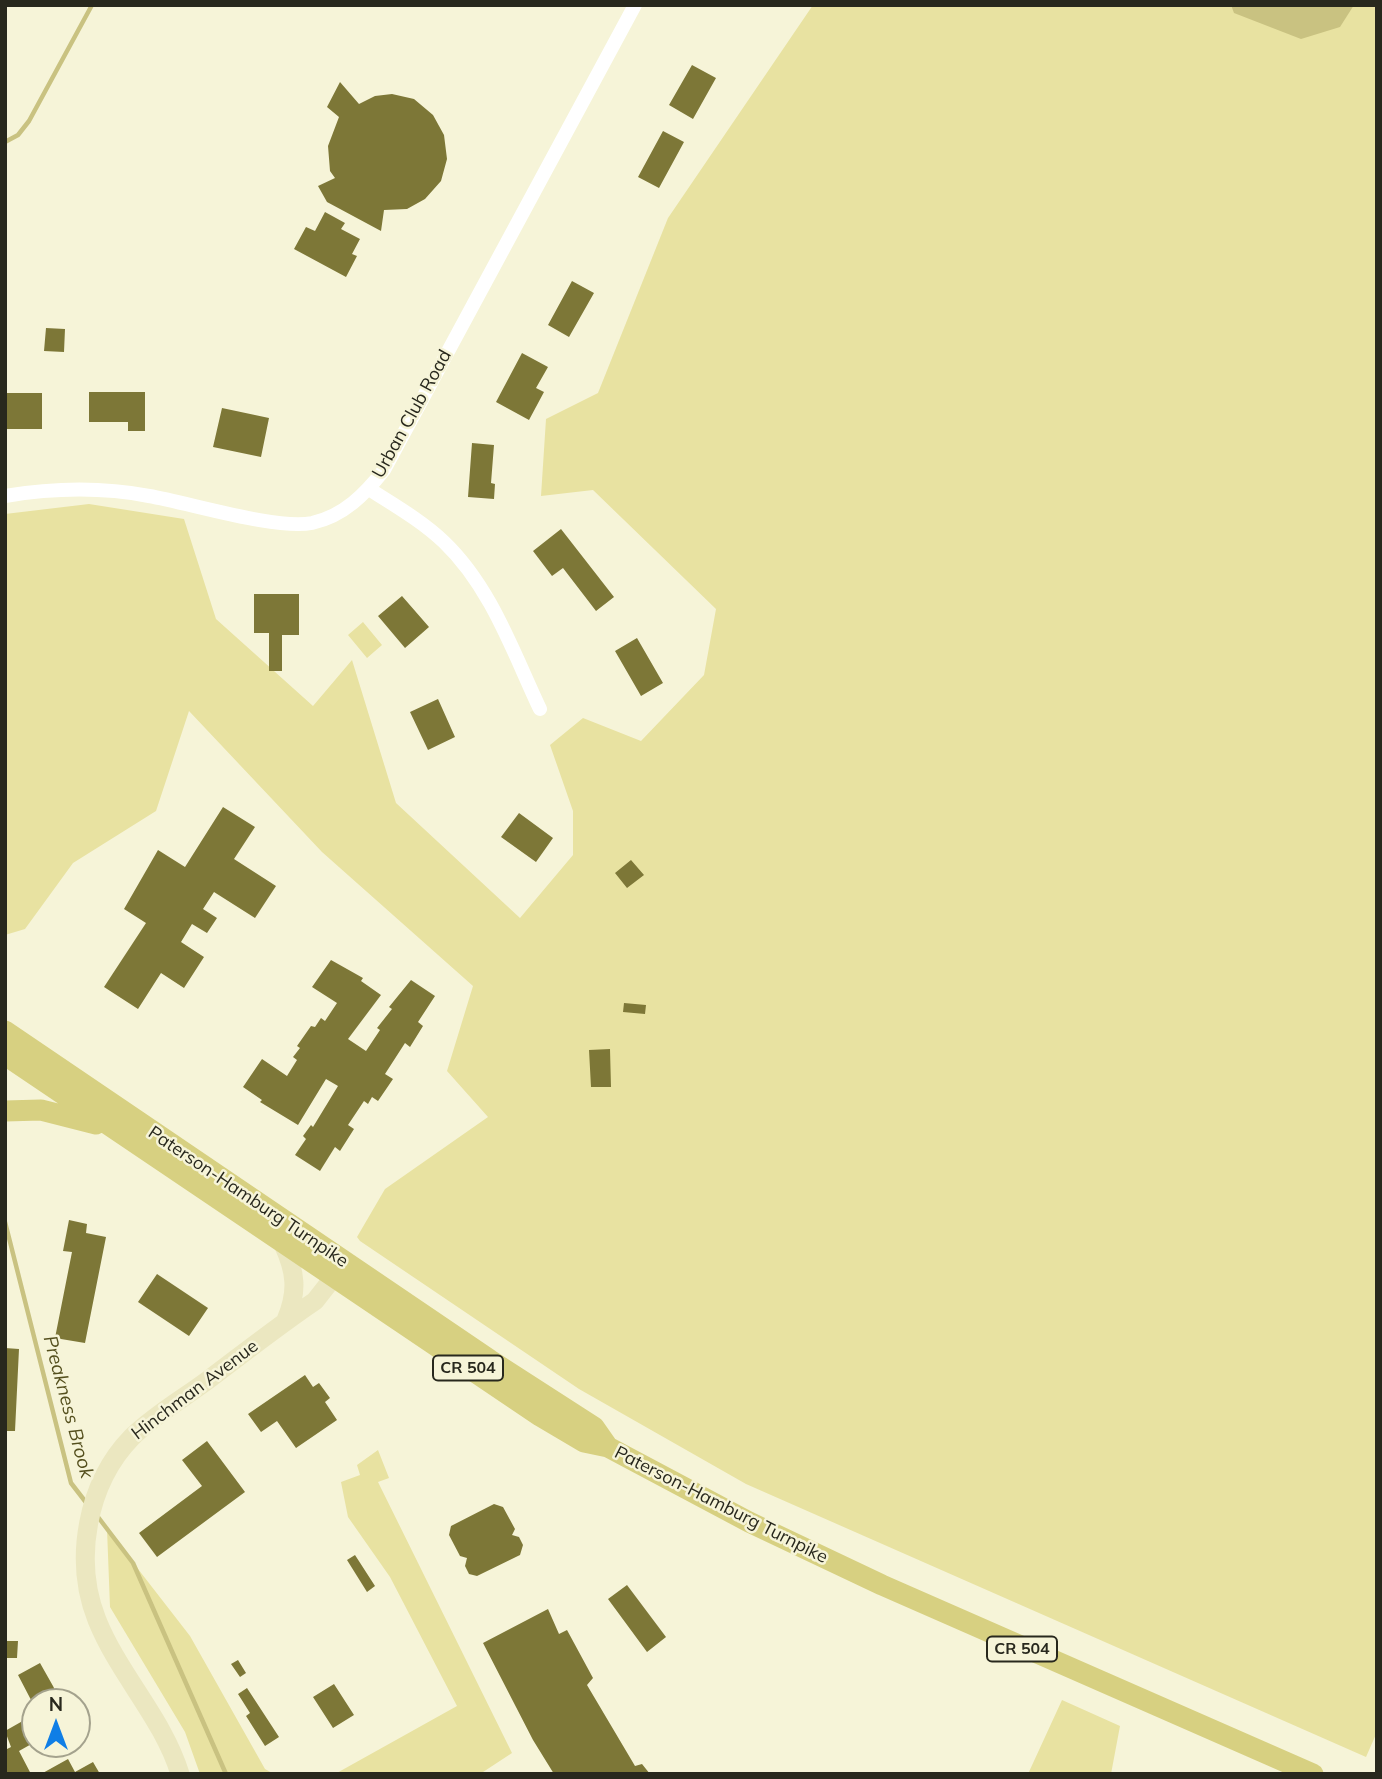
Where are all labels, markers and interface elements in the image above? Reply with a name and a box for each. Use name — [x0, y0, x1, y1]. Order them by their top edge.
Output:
street label: Urban Club Road — [368, 346, 456, 482]
street label: Paterson-Hamburg Turnpike — [144, 1122, 352, 1272]
water label: Preakness Brook — [38, 1333, 98, 1481]
street label: Hinchman Avenue — [128, 1335, 262, 1445]
road number: CR 504 — [433, 1356, 503, 1380]
street label: Paterson-Hamburg Turnpike — [611, 1442, 831, 1568]
road number: CR 504 — [987, 1637, 1057, 1662]
north arrow — [21, 1688, 91, 1758]
text: N — [49, 1692, 63, 1716]

